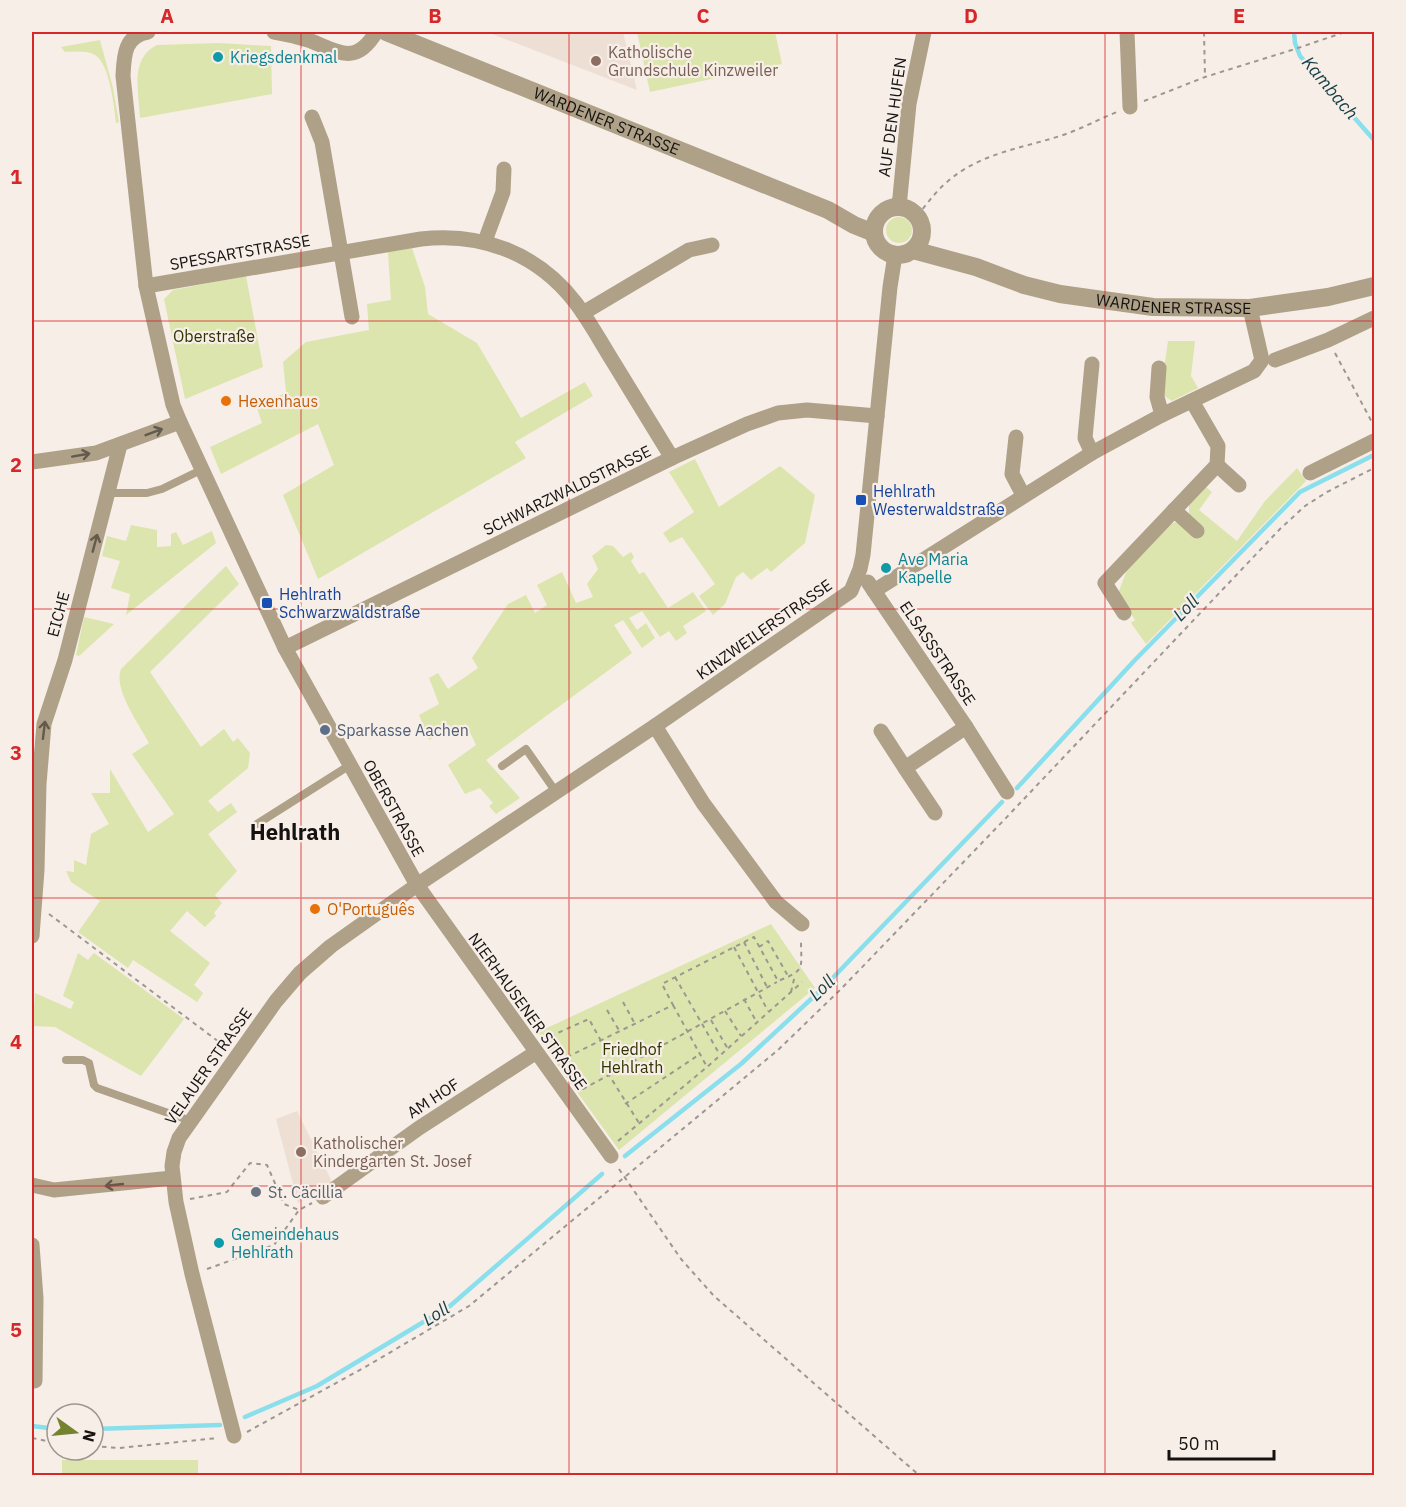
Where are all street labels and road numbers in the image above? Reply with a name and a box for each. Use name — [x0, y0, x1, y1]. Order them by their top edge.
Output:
street label: AUF DEN HUFEN — [874, 56, 910, 178]
street label: WARDENER STRASSE — [531, 82, 683, 159]
street label: SPESSARTSTRASSE — [168, 230, 312, 274]
street label: WARDENER STRASSE — [1095, 289, 1252, 318]
street label: SCHWARZWALDSTRASSE — [480, 441, 654, 539]
street label: KINZWEILERSTRASSE — [692, 575, 836, 683]
street label: EICHE — [42, 589, 74, 639]
street label: ELSASSSTRASSE — [896, 597, 980, 709]
street label: OBERSTRASSE — [359, 756, 429, 860]
street label: NIERHAUSENER STRASSE — [464, 929, 592, 1093]
street label: VELAUER STRASSE — [160, 1004, 256, 1128]
street label: AM HOF — [403, 1074, 463, 1122]

